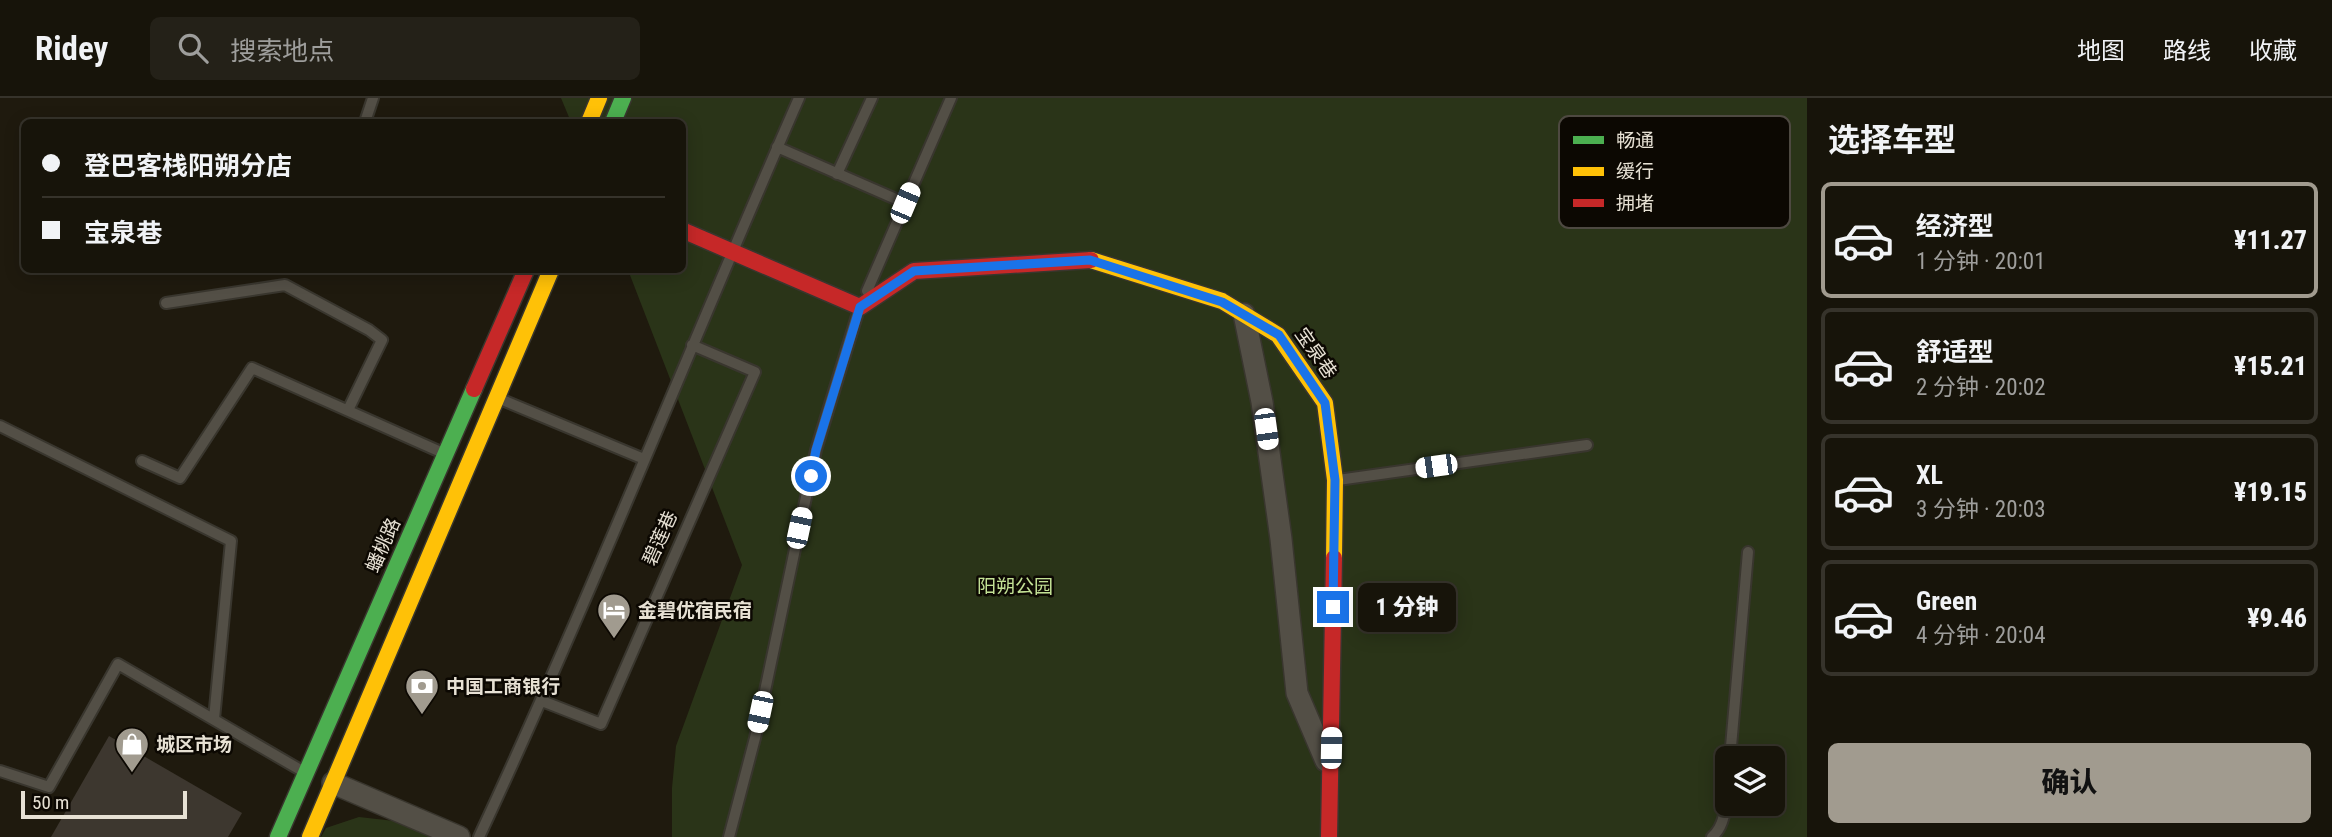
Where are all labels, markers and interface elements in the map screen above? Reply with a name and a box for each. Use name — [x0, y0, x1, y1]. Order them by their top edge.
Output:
search box — [150, 17, 640, 80]
text: Ridey — [35, 29, 108, 68]
icon: search — [174, 29, 212, 67]
text: 搜索地点 — [230, 36, 334, 66]
text: 地图 — [2077, 37, 2125, 65]
text: 路线 — [2163, 37, 2211, 65]
text: 收藏 — [2249, 37, 2297, 65]
legend — [1559, 116, 1790, 228]
text: 选择车型 — [1828, 121, 1956, 159]
text: 畅通 — [1616, 129, 1654, 152]
text: 登巴客栈阳朔分店 — [84, 151, 292, 181]
text: 缓行 — [1616, 160, 1654, 183]
car — [888, 180, 923, 226]
text: 拥堵 — [1616, 192, 1654, 215]
icon: car — [1832, 209, 1895, 272]
text: 经济型 — [1916, 211, 1994, 241]
text: 宝泉巷 — [84, 218, 162, 248]
text: ¥11.27 — [2234, 225, 2307, 255]
text: 1 分钟 · 20:01 — [1916, 248, 2046, 275]
street label: 宝泉巷 — [1290, 323, 1342, 383]
icon: car — [1832, 335, 1895, 398]
text: 舒适型 — [1916, 337, 1994, 367]
text: ¥15.21 — [2234, 351, 2307, 381]
text: 2 分钟 · 20:02 — [1916, 374, 2046, 401]
car — [1253, 407, 1280, 451]
car — [1414, 453, 1459, 479]
route start — [795, 460, 827, 492]
text: XL — [1916, 460, 1943, 490]
icon: car — [1832, 461, 1895, 524]
text: ¥19.15 — [2234, 477, 2307, 507]
text: 3 分钟 · 20:03 — [1916, 496, 2046, 523]
car — [785, 505, 814, 551]
street label: 碧莲巷 — [638, 507, 682, 569]
street label: 蟠桃路 — [361, 514, 405, 576]
park label: 阳朔公园 — [977, 575, 1053, 598]
callout: 1 分钟 — [1358, 582, 1456, 632]
text: Green — [1916, 586, 1977, 616]
icon: car — [1832, 587, 1895, 650]
hotel icon: 金碧优宿民宿 — [595, 591, 633, 640]
route end — [1317, 591, 1349, 623]
text: 1 分钟 — [1376, 594, 1439, 621]
place label: 金碧优宿民宿 — [638, 599, 752, 622]
text: ¥9.46 — [2247, 603, 2307, 633]
text: 4 分钟 · 20:04 — [1916, 622, 2046, 649]
bank icon: 中国工商银行 — [403, 667, 441, 716]
place label: 中国工商银行 — [446, 675, 560, 698]
car — [746, 689, 775, 735]
shop icon: 城区市场 — [113, 725, 151, 774]
car — [1321, 727, 1342, 769]
place label: 城区市场 — [156, 733, 232, 756]
button: 确认 — [1828, 743, 2311, 823]
map controls — [1715, 746, 1785, 816]
button: layers — [1715, 746, 1785, 816]
scale bar — [21, 788, 187, 820]
text: 50 m — [32, 791, 69, 814]

